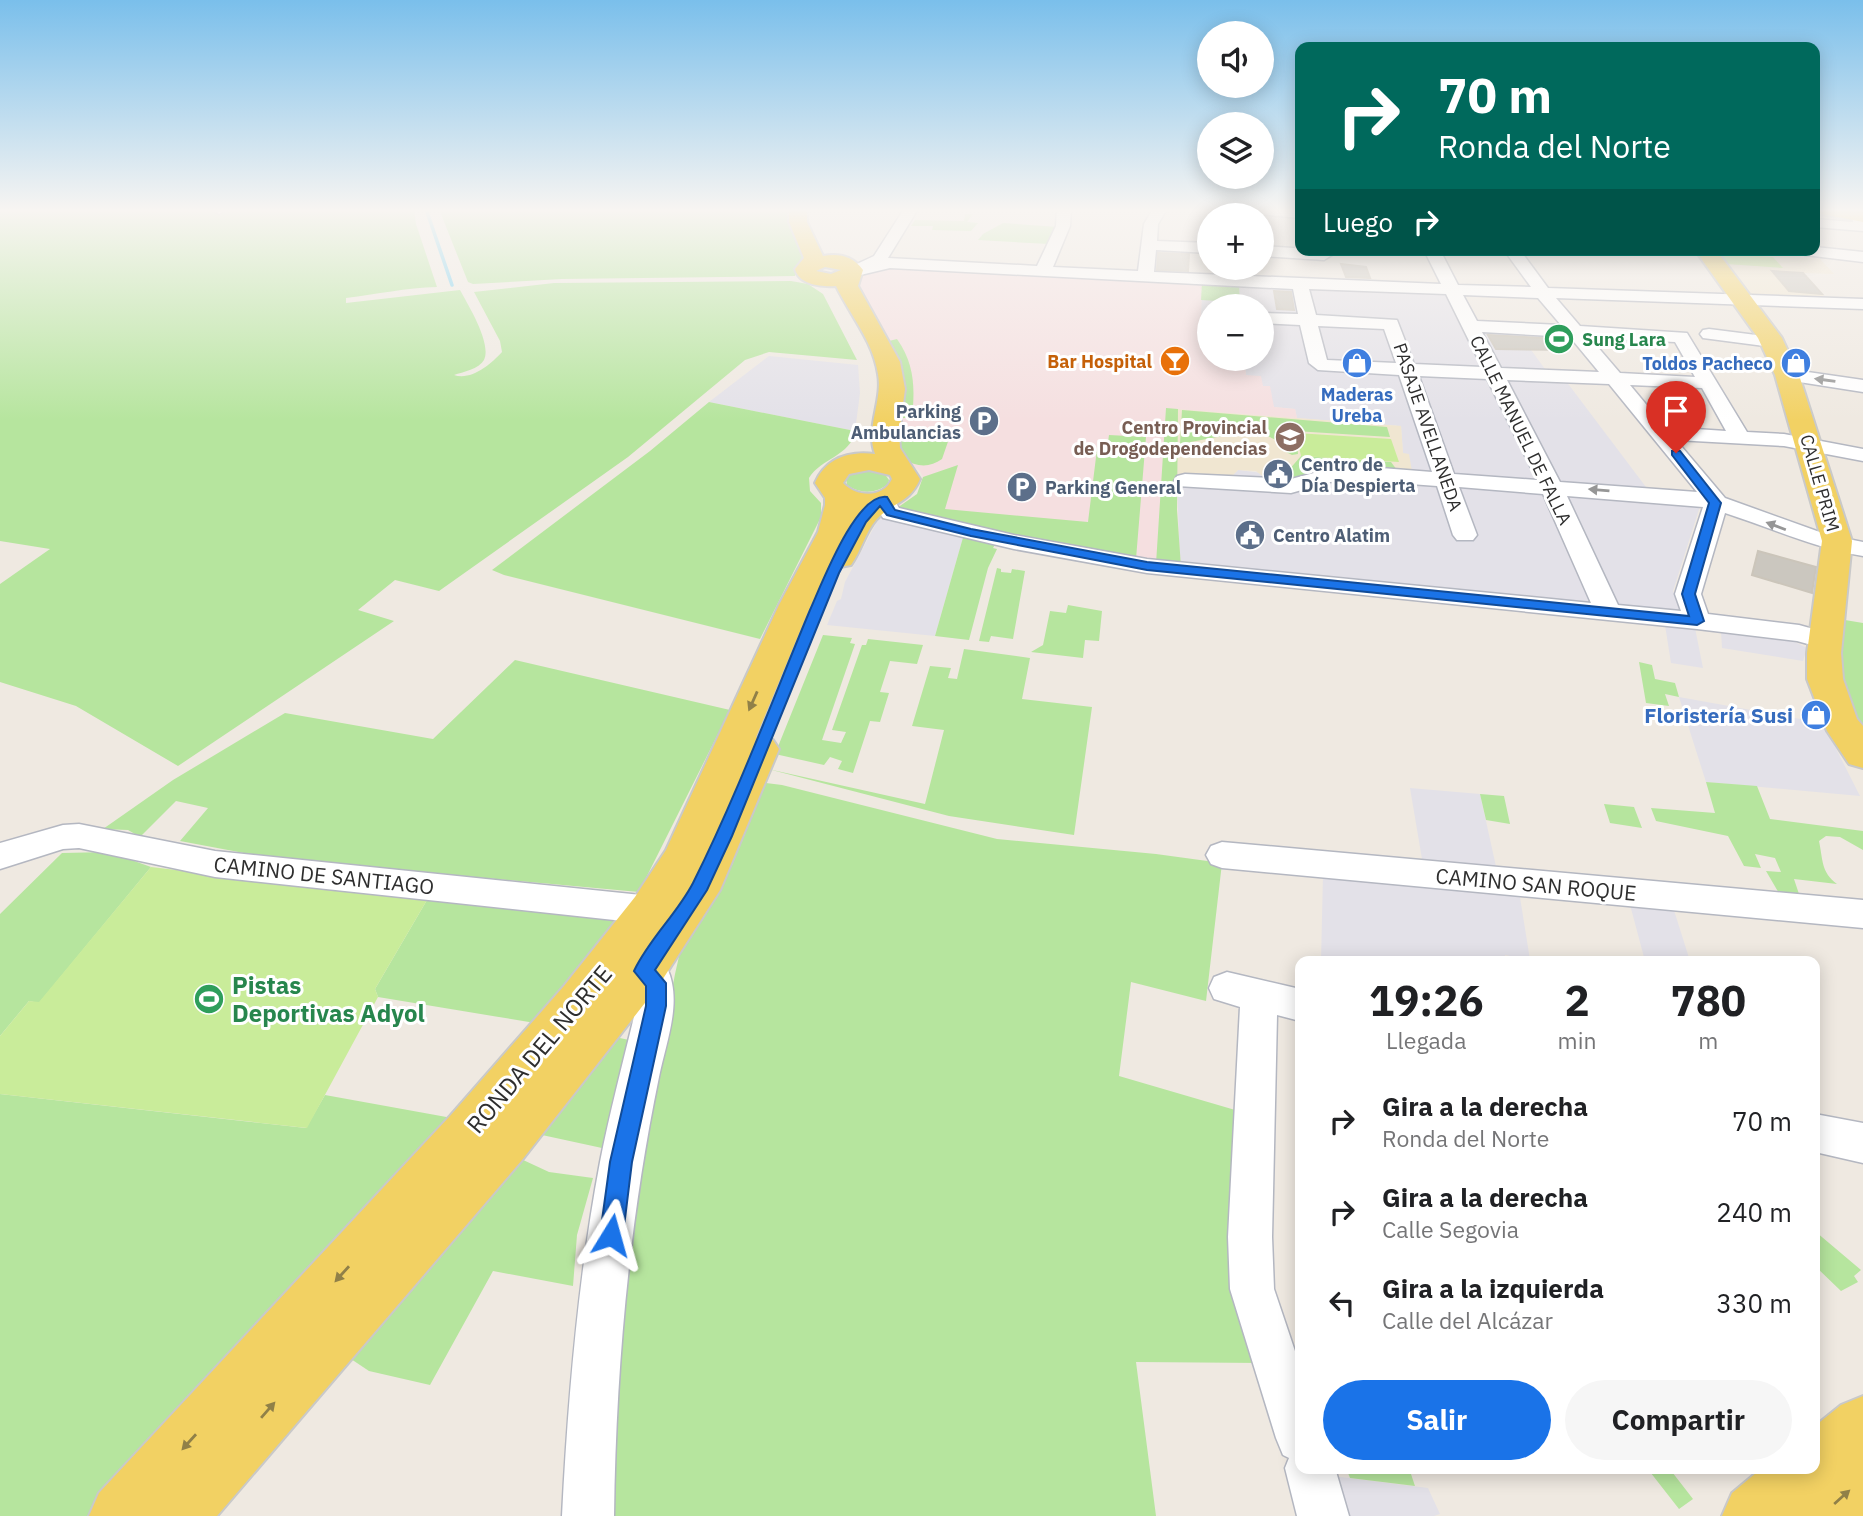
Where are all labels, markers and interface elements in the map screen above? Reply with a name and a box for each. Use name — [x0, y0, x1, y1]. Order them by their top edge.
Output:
map controls — [1197, 21, 1274, 371]
button: sound — [1197, 21, 1274, 98]
text: 70 m — [1438, 63, 1552, 126]
icon: right — [1323, 70, 1414, 161]
button: layers — [1197, 112, 1274, 189]
text: Ronda del Norte — [1438, 125, 1671, 167]
button: + — [1197, 203, 1274, 280]
icon: right — [1407, 203, 1445, 241]
text: Luego — [1323, 205, 1393, 239]
button: − — [1197, 294, 1274, 371]
sports icon: Sung Lara — [1542, 322, 1576, 356]
place label: Sung Lara — [1582, 328, 1666, 351]
street label: CALLE MANUEL DE FALLA — [1465, 332, 1577, 529]
street label: PASAJE AVELLANEDA — [1388, 340, 1468, 515]
bar icon: Bar Hospital — [1158, 344, 1192, 378]
shop icon: Maderas Ureba — [1340, 346, 1374, 380]
shop icon: Toldos Pacheco — [1779, 346, 1813, 380]
place label: Bar Hospital — [1047, 350, 1153, 373]
place label: Toldos Pacheco — [1642, 352, 1773, 375]
one-way arrow — [1814, 375, 1836, 386]
pin — [1646, 381, 1706, 453]
place label: Maderas Ureba — [1321, 383, 1393, 427]
icon: arrive — [1657, 392, 1695, 430]
place label: Parking Ambulancias — [851, 400, 961, 444]
parking icon: Parking Ambulancias — [967, 404, 1001, 438]
place label: Centro Provincial de Drogodependencias — [1073, 416, 1268, 460]
school or university icon: Centro Provincial de Drogodependencias — [1273, 420, 1307, 454]
street label: CALLE PRIM — [1795, 432, 1845, 534]
place label: Centro de Día Despierta — [1301, 453, 1416, 497]
public building icon: Centro de Día Despierta — [1261, 457, 1295, 491]
parking icon: Parking General — [1005, 470, 1039, 504]
place label: Parking General — [1045, 476, 1182, 499]
one-way arrow — [1588, 485, 1610, 496]
public building icon: Centro Alatim — [1233, 518, 1267, 552]
one-way arrow — [1765, 520, 1786, 531]
place label: Centro Alatim — [1273, 524, 1390, 547]
one-way arrow — [747, 691, 759, 711]
shop icon: Floristería Susi — [1799, 698, 1833, 732]
place label: Floristería Susi — [1644, 701, 1793, 729]
street label: CAMINO DE SANTIAGO — [212, 850, 436, 900]
street label: CAMINO SAN ROQUE — [1434, 861, 1638, 907]
street label: RONDA DEL NORTE — [459, 958, 619, 1140]
place label: Pistas Deportivas Adyol — [232, 969, 425, 1029]
text: 19:26 — [1369, 973, 1484, 1028]
text: 2 — [1564, 973, 1590, 1028]
text: 780 — [1670, 973, 1746, 1028]
sports icon: Pistas Deportivas Adyol — [192, 982, 226, 1016]
text: Llegada — [1386, 1025, 1466, 1055]
text: min — [1558, 1025, 1596, 1055]
text: m — [1698, 1025, 1718, 1055]
text: Gira a la derecha — [1382, 1089, 1588, 1123]
icon: right — [1323, 1102, 1361, 1140]
text: 70 m — [1732, 1104, 1792, 1138]
text: Ronda del Norte — [1382, 1123, 1549, 1153]
text: Gira a la derecha — [1382, 1180, 1588, 1214]
icon: right — [1323, 1193, 1361, 1231]
text: 240 m — [1716, 1195, 1792, 1229]
position arrow — [574, 1198, 648, 1272]
text: Calle Segovia — [1382, 1214, 1519, 1244]
one-way arrow — [335, 1265, 350, 1282]
text: Gira a la izquierda — [1382, 1271, 1604, 1305]
icon: left — [1323, 1284, 1361, 1322]
text: 330 m — [1716, 1286, 1792, 1320]
text: Calle del Alcázar — [1382, 1305, 1553, 1335]
button: Salir — [1323, 1380, 1551, 1460]
button: Compartir — [1565, 1380, 1792, 1460]
one-way arrow — [260, 1401, 275, 1418]
one-way arrow — [181, 1433, 197, 1451]
one-way arrow — [1833, 1489, 1851, 1505]

